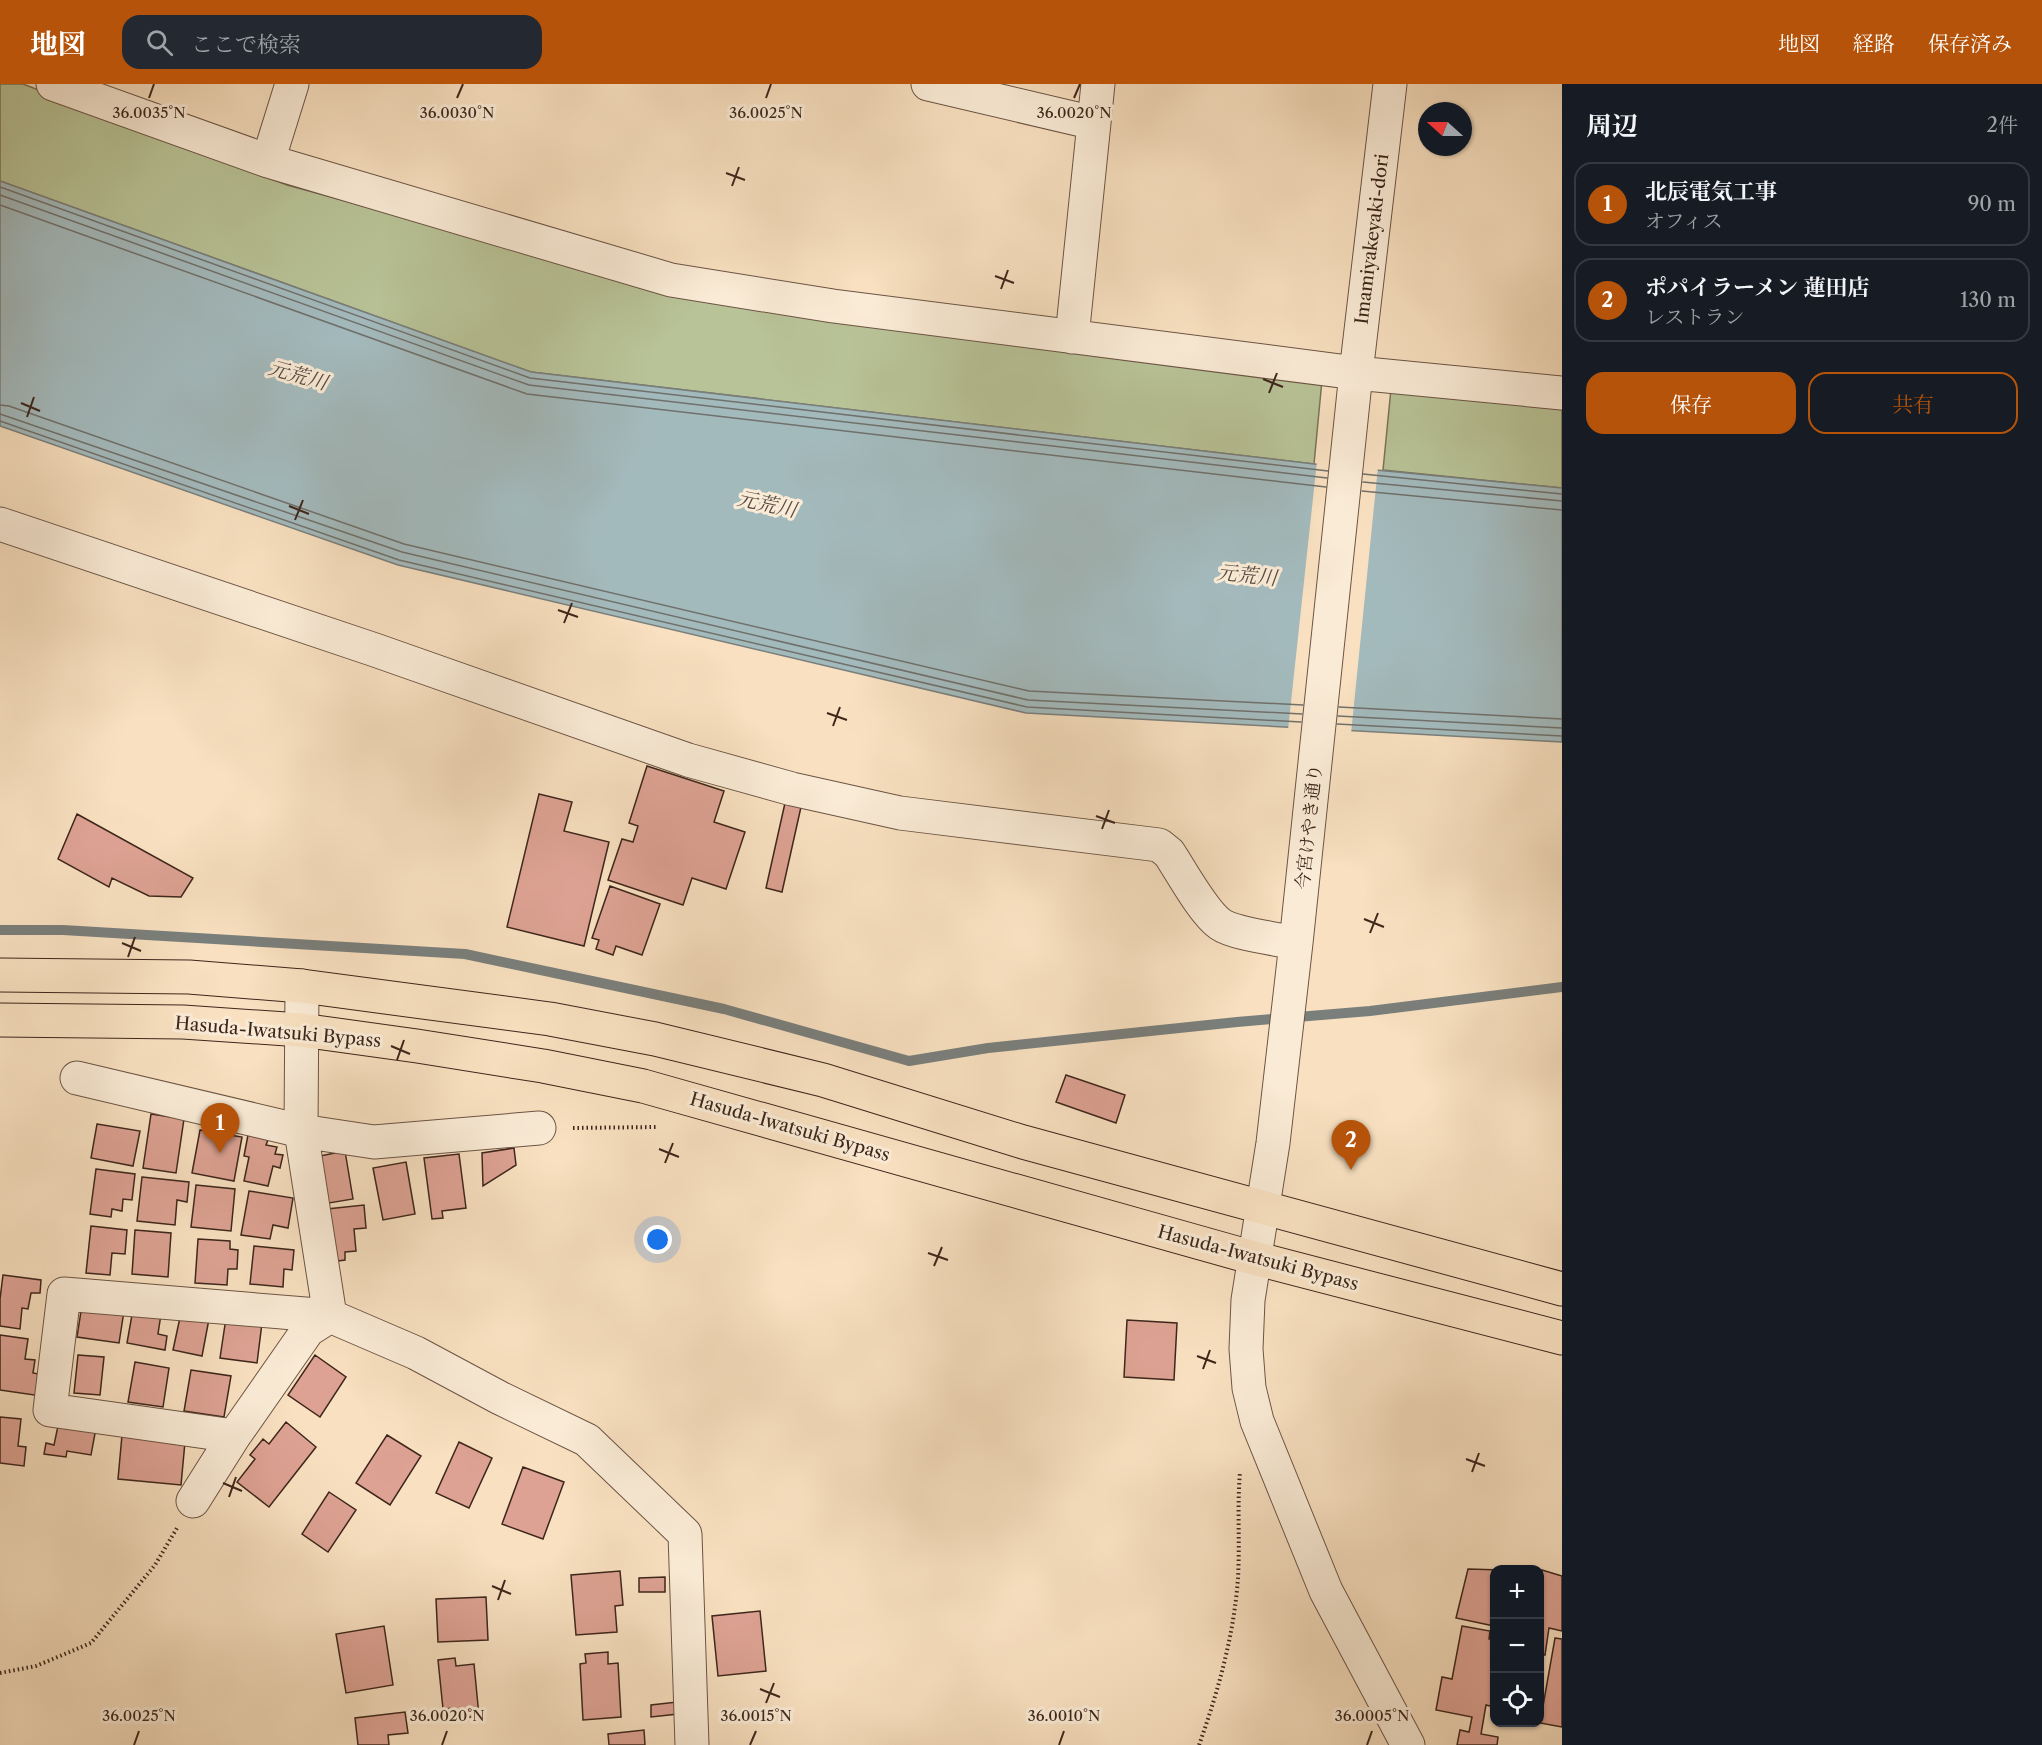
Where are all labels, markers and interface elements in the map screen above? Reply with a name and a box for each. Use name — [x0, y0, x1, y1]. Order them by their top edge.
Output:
search box — [122, 15, 542, 69]
icon: search — [143, 26, 176, 59]
text: 地図 — [30, 27, 86, 61]
text: ここで検索 — [191, 31, 301, 58]
text: 地図 — [1778, 31, 1820, 56]
text: 経路 — [1853, 31, 1895, 56]
text: 保存済み — [1928, 31, 2012, 56]
north arrow — [1418, 102, 1472, 156]
text: 36.0035°N — [112, 103, 186, 122]
text: 36.0030°N — [420, 103, 494, 122]
text: 36.0025°N — [729, 103, 803, 122]
text: 36.0020°N — [1036, 103, 1112, 122]
text: 周辺 — [1586, 110, 1638, 142]
text: 2件 — [1987, 113, 2018, 137]
street label: Imamiyakeyaki-dori — [1351, 152, 1393, 326]
text: 北辰電気工事 — [1645, 178, 1777, 205]
text: 1 — [1603, 192, 1612, 216]
text: 90 m — [1968, 192, 2016, 216]
text: オフィス — [1645, 209, 1723, 233]
text: ポパイラーメン 蓮田店 — [1645, 274, 1869, 301]
text: 2 — [1602, 288, 1613, 312]
text: 130 m — [1960, 288, 2016, 312]
text: レストラン — [1645, 305, 1744, 329]
water label: 元荒川 — [266, 355, 332, 395]
button: 保存 — [1586, 372, 1796, 434]
button: 共有 — [1808, 372, 2018, 434]
water label: 元荒川 — [735, 486, 801, 522]
water label: 元荒川 — [1216, 560, 1280, 590]
street label: 今宮けやき通り — [1291, 763, 1327, 891]
street label: Hasuda-Iwatsuki Bypass — [174, 1012, 382, 1052]
street label: Hasuda-Iwatsuki Bypass — [687, 1088, 893, 1166]
pin: 1 — [200, 1104, 240, 1153]
pin: 2 — [1332, 1120, 1370, 1170]
street label: Hasuda-Iwatsuki Bypass — [1155, 1221, 1361, 1295]
your location — [643, 1225, 672, 1254]
map controls — [1490, 1565, 1544, 1727]
button: + — [1490, 1565, 1544, 1619]
button: − — [1490, 1619, 1544, 1673]
button: locate — [1490, 1673, 1544, 1727]
text: 36.0025°N — [102, 1706, 176, 1725]
text: 36.0020°N — [409, 1706, 485, 1725]
text: 36.0015°N — [720, 1706, 792, 1725]
text: 36.0010°N — [1028, 1706, 1100, 1725]
text: 36.0005°N — [1335, 1706, 1409, 1725]

